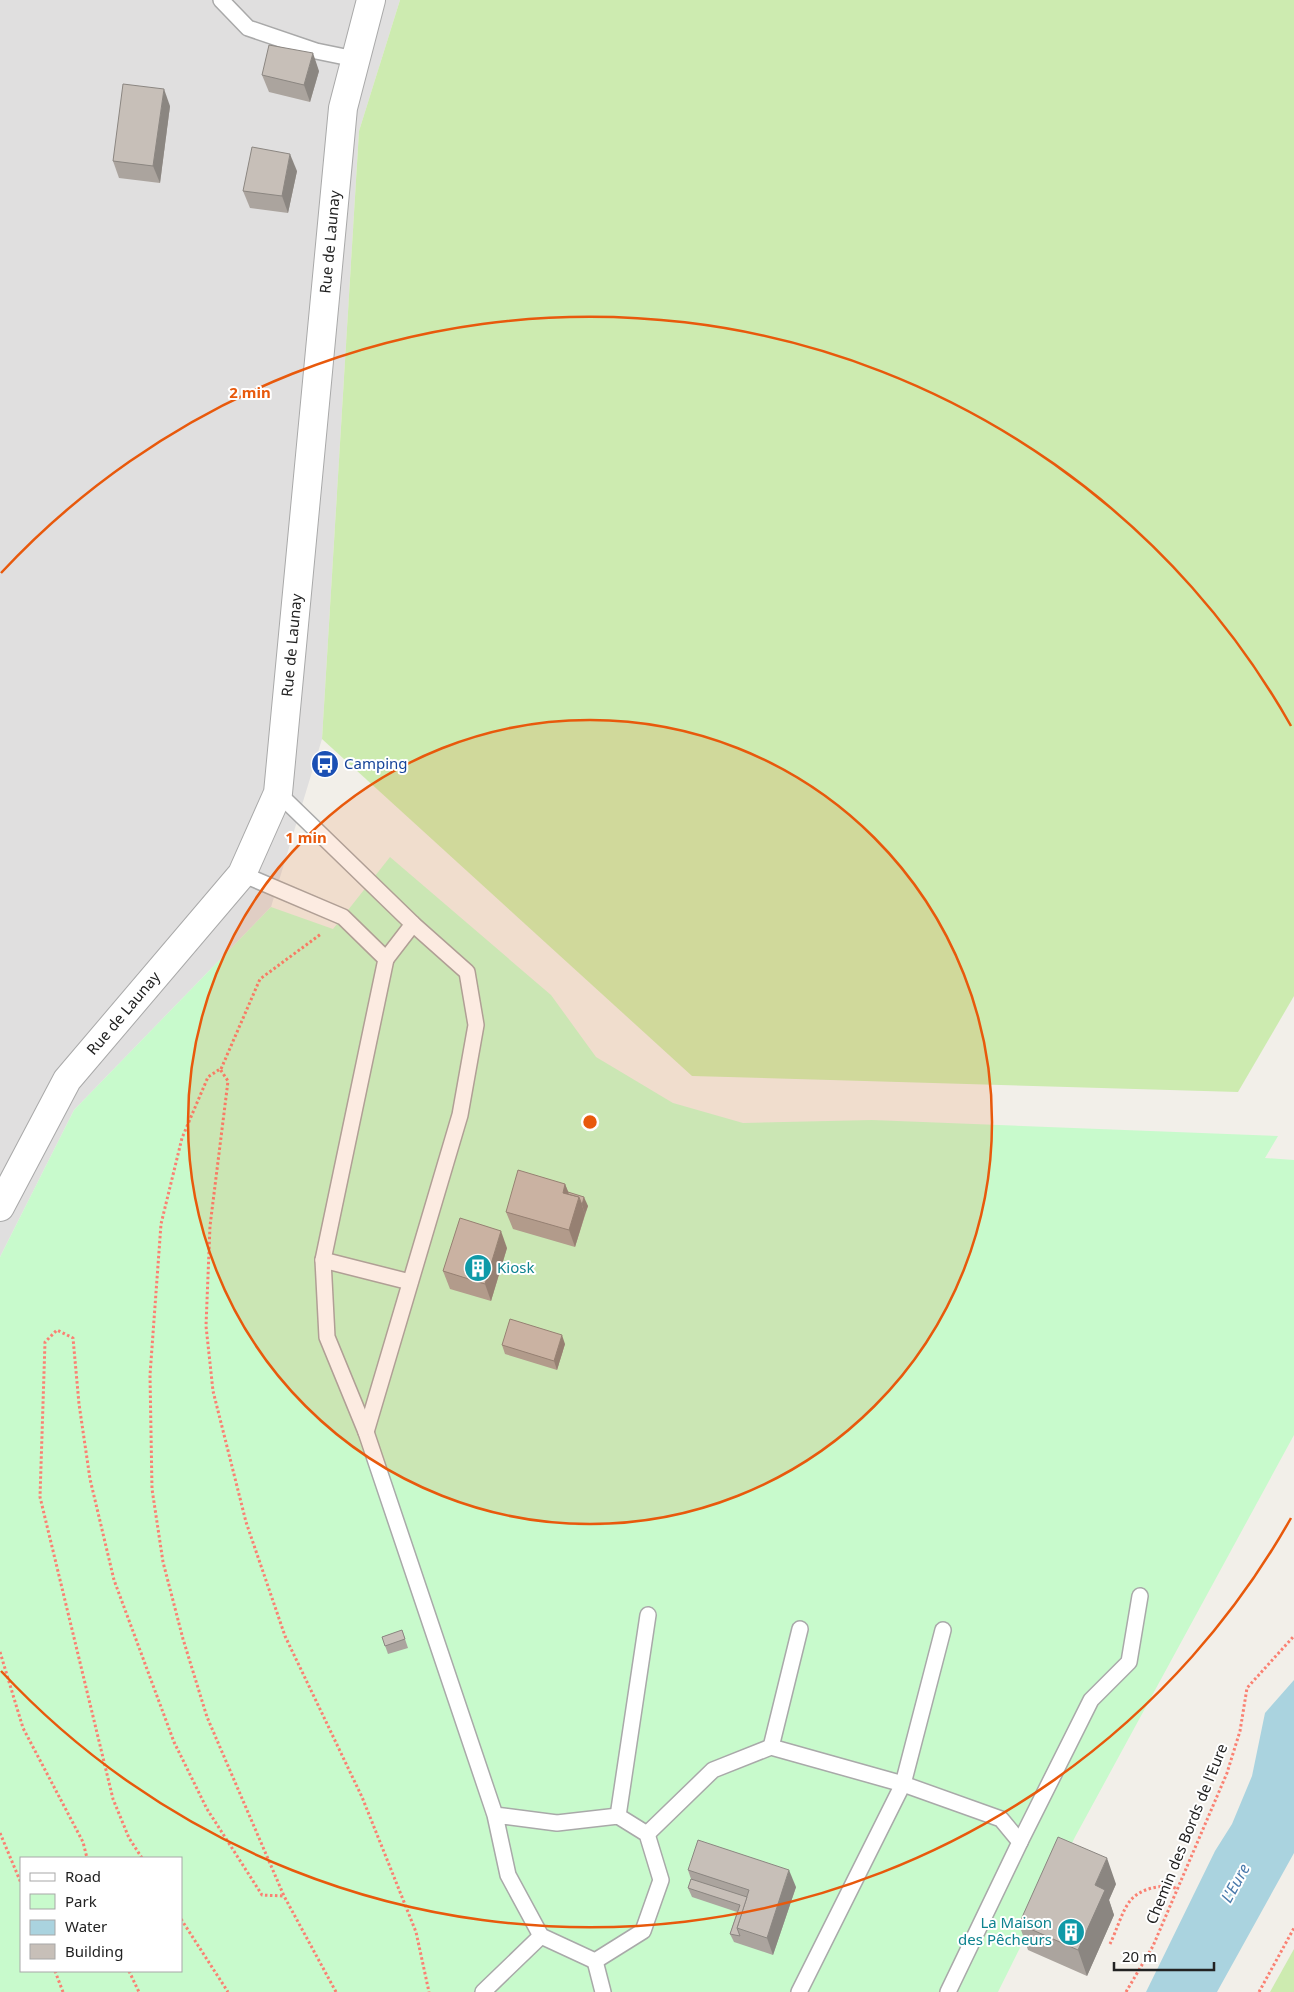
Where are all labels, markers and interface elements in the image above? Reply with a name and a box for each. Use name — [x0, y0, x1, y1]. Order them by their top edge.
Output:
street label: Rue de Launay — [314, 189, 344, 294]
text: 2 min — [229, 382, 271, 402]
street label: Rue de Launay — [276, 592, 306, 698]
bus stop icon: Camping — [310, 749, 340, 779]
place label: Camping — [344, 753, 408, 773]
text: 1 min — [285, 827, 327, 847]
street label: Rue de Launay — [82, 967, 164, 1059]
centre of rings — [581, 1113, 599, 1131]
building icon: Kiosk — [463, 1253, 493, 1283]
place label: Kiosk — [497, 1257, 534, 1277]
street label: Chemin des Bords de l'Eure — [1141, 1740, 1231, 1927]
legend — [20, 1857, 182, 1972]
water label: L'Eure — [1215, 1860, 1255, 1906]
text: Road — [65, 1866, 101, 1886]
text: Park — [65, 1891, 97, 1911]
place label: La Maison des Pêcheurs — [958, 1912, 1052, 1949]
text: Water — [65, 1916, 107, 1936]
building icon: La Maison des Pêcheurs — [1056, 1917, 1086, 1947]
scale bar — [1114, 1940, 1214, 1972]
text: Building — [65, 1941, 123, 1961]
text: 20 m — [1122, 1946, 1157, 1966]

